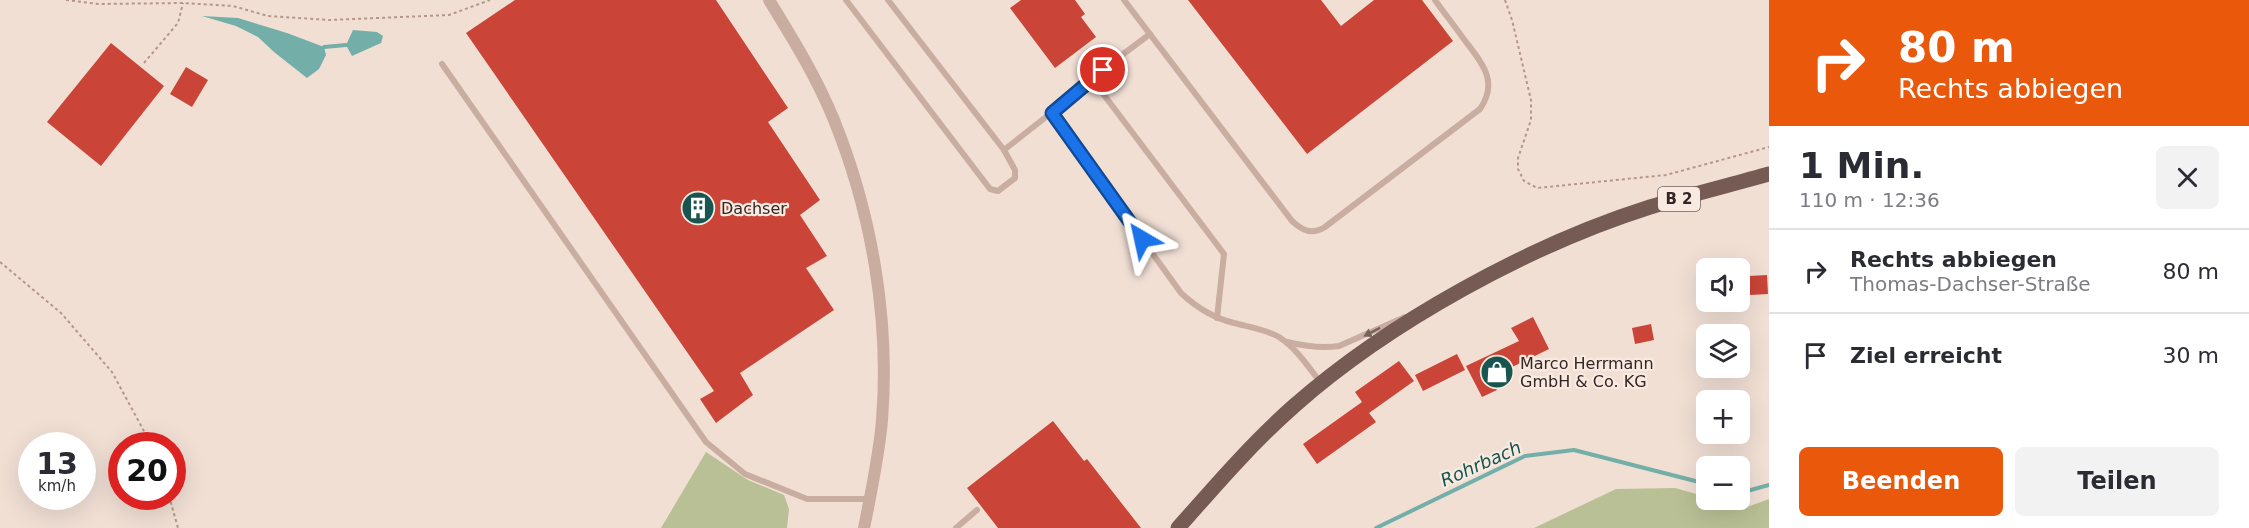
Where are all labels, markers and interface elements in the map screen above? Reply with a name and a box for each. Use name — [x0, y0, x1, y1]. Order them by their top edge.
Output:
text: 80 m — [1898, 23, 2015, 72]
icon: right — [1799, 24, 1877, 102]
pin — [1077, 44, 1128, 95]
icon: arrive — [1086, 53, 1119, 86]
text: Rechts abbiegen — [1898, 73, 2123, 104]
text: 1 Min. — [1799, 145, 1924, 186]
button: close — [2156, 146, 2219, 209]
road number: B 2 — [1658, 187, 1700, 211]
text: 110 m · 12:36 — [1799, 188, 1940, 212]
building icon: Dachser — [680, 190, 716, 226]
place label: Dachser — [721, 199, 787, 218]
position arrow — [1110, 207, 1174, 271]
text: Rechts abbiegen — [1850, 247, 2057, 272]
icon: right — [1799, 255, 1832, 288]
map controls — [1696, 258, 1750, 510]
button: sound — [1696, 258, 1750, 312]
text: 80 m — [2163, 259, 2219, 284]
text: Thomas-Dachser-Straße — [1850, 272, 2091, 296]
button: layers — [1696, 324, 1750, 378]
one-way arrow — [1363, 326, 1381, 336]
icon: arrive — [1799, 339, 1832, 372]
text: Ziel erreicht — [1850, 343, 2002, 368]
text: 30 m — [2163, 343, 2219, 368]
shop icon: Marco Herrmann GmbH & Co. KG — [1479, 354, 1515, 390]
place label: Marco Herrmann GmbH & Co. KG — [1520, 354, 1654, 391]
button: + — [1696, 390, 1750, 444]
speed limit sign: 20 — [108, 432, 186, 510]
water label: Rohrbach — [1437, 436, 1524, 491]
text: 13 — [36, 446, 78, 481]
button: Beenden — [1799, 447, 2003, 516]
button: Teilen — [2015, 447, 2219, 516]
button: − — [1696, 456, 1750, 510]
text: km/h — [38, 477, 76, 495]

